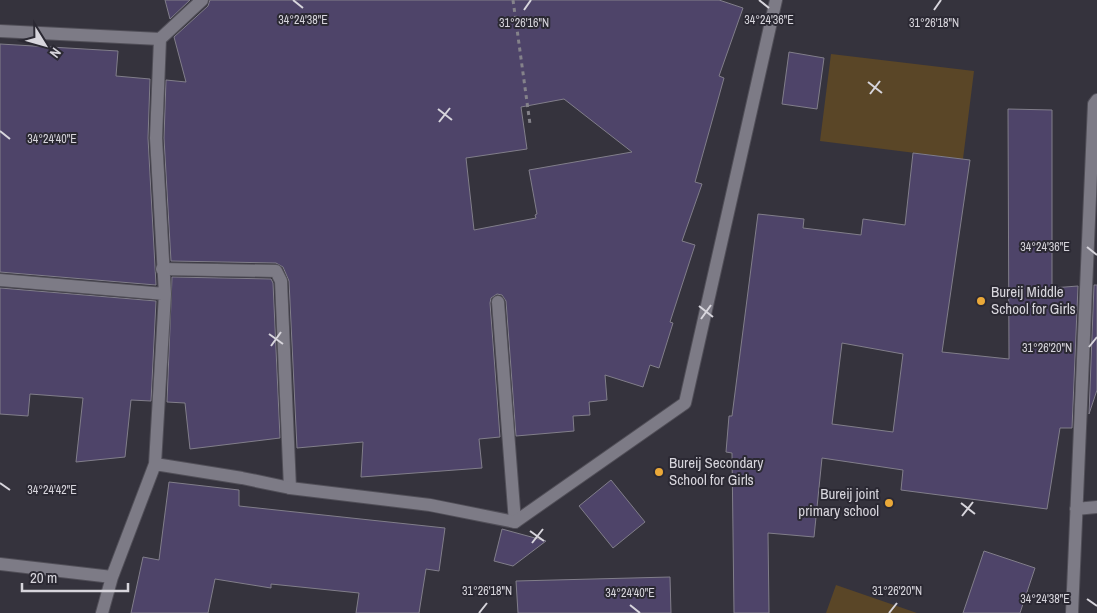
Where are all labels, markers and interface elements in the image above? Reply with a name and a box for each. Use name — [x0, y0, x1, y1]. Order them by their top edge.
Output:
text: 34°24'38"E — [278, 12, 328, 28]
text: 34°24'36"E — [744, 12, 794, 28]
text: 31°26'16"N — [499, 15, 549, 31]
text: 31°26'18"N — [909, 15, 959, 31]
north arrow — [20, 20, 70, 70]
text: N — [46, 44, 65, 62]
text: 34°24'40"E — [27, 131, 77, 147]
text: 34°24'36"E — [1020, 239, 1070, 255]
place label: Bureij Middle School for Girls — [991, 281, 1076, 319]
marker: Bureij Middle School for Girls — [975, 295, 987, 307]
text: 31°26'20"N — [1022, 340, 1072, 356]
place label: Bureij Secondary School for Girls — [669, 452, 764, 490]
marker: Bureij Secondary School for Girls — [653, 466, 665, 478]
text: 34°24'42"E — [27, 482, 77, 498]
place label: Bureij joint primary school — [798, 483, 880, 521]
marker: Bureij joint primary school — [883, 497, 895, 509]
scale bar — [22, 560, 129, 592]
text: 20 m — [30, 567, 57, 588]
text: 31°26'18"N — [462, 583, 512, 599]
text: 31°26'20"N — [872, 583, 922, 599]
text: 34°24'40"E — [605, 585, 655, 601]
text: 34°24'38"E — [1020, 591, 1070, 607]

